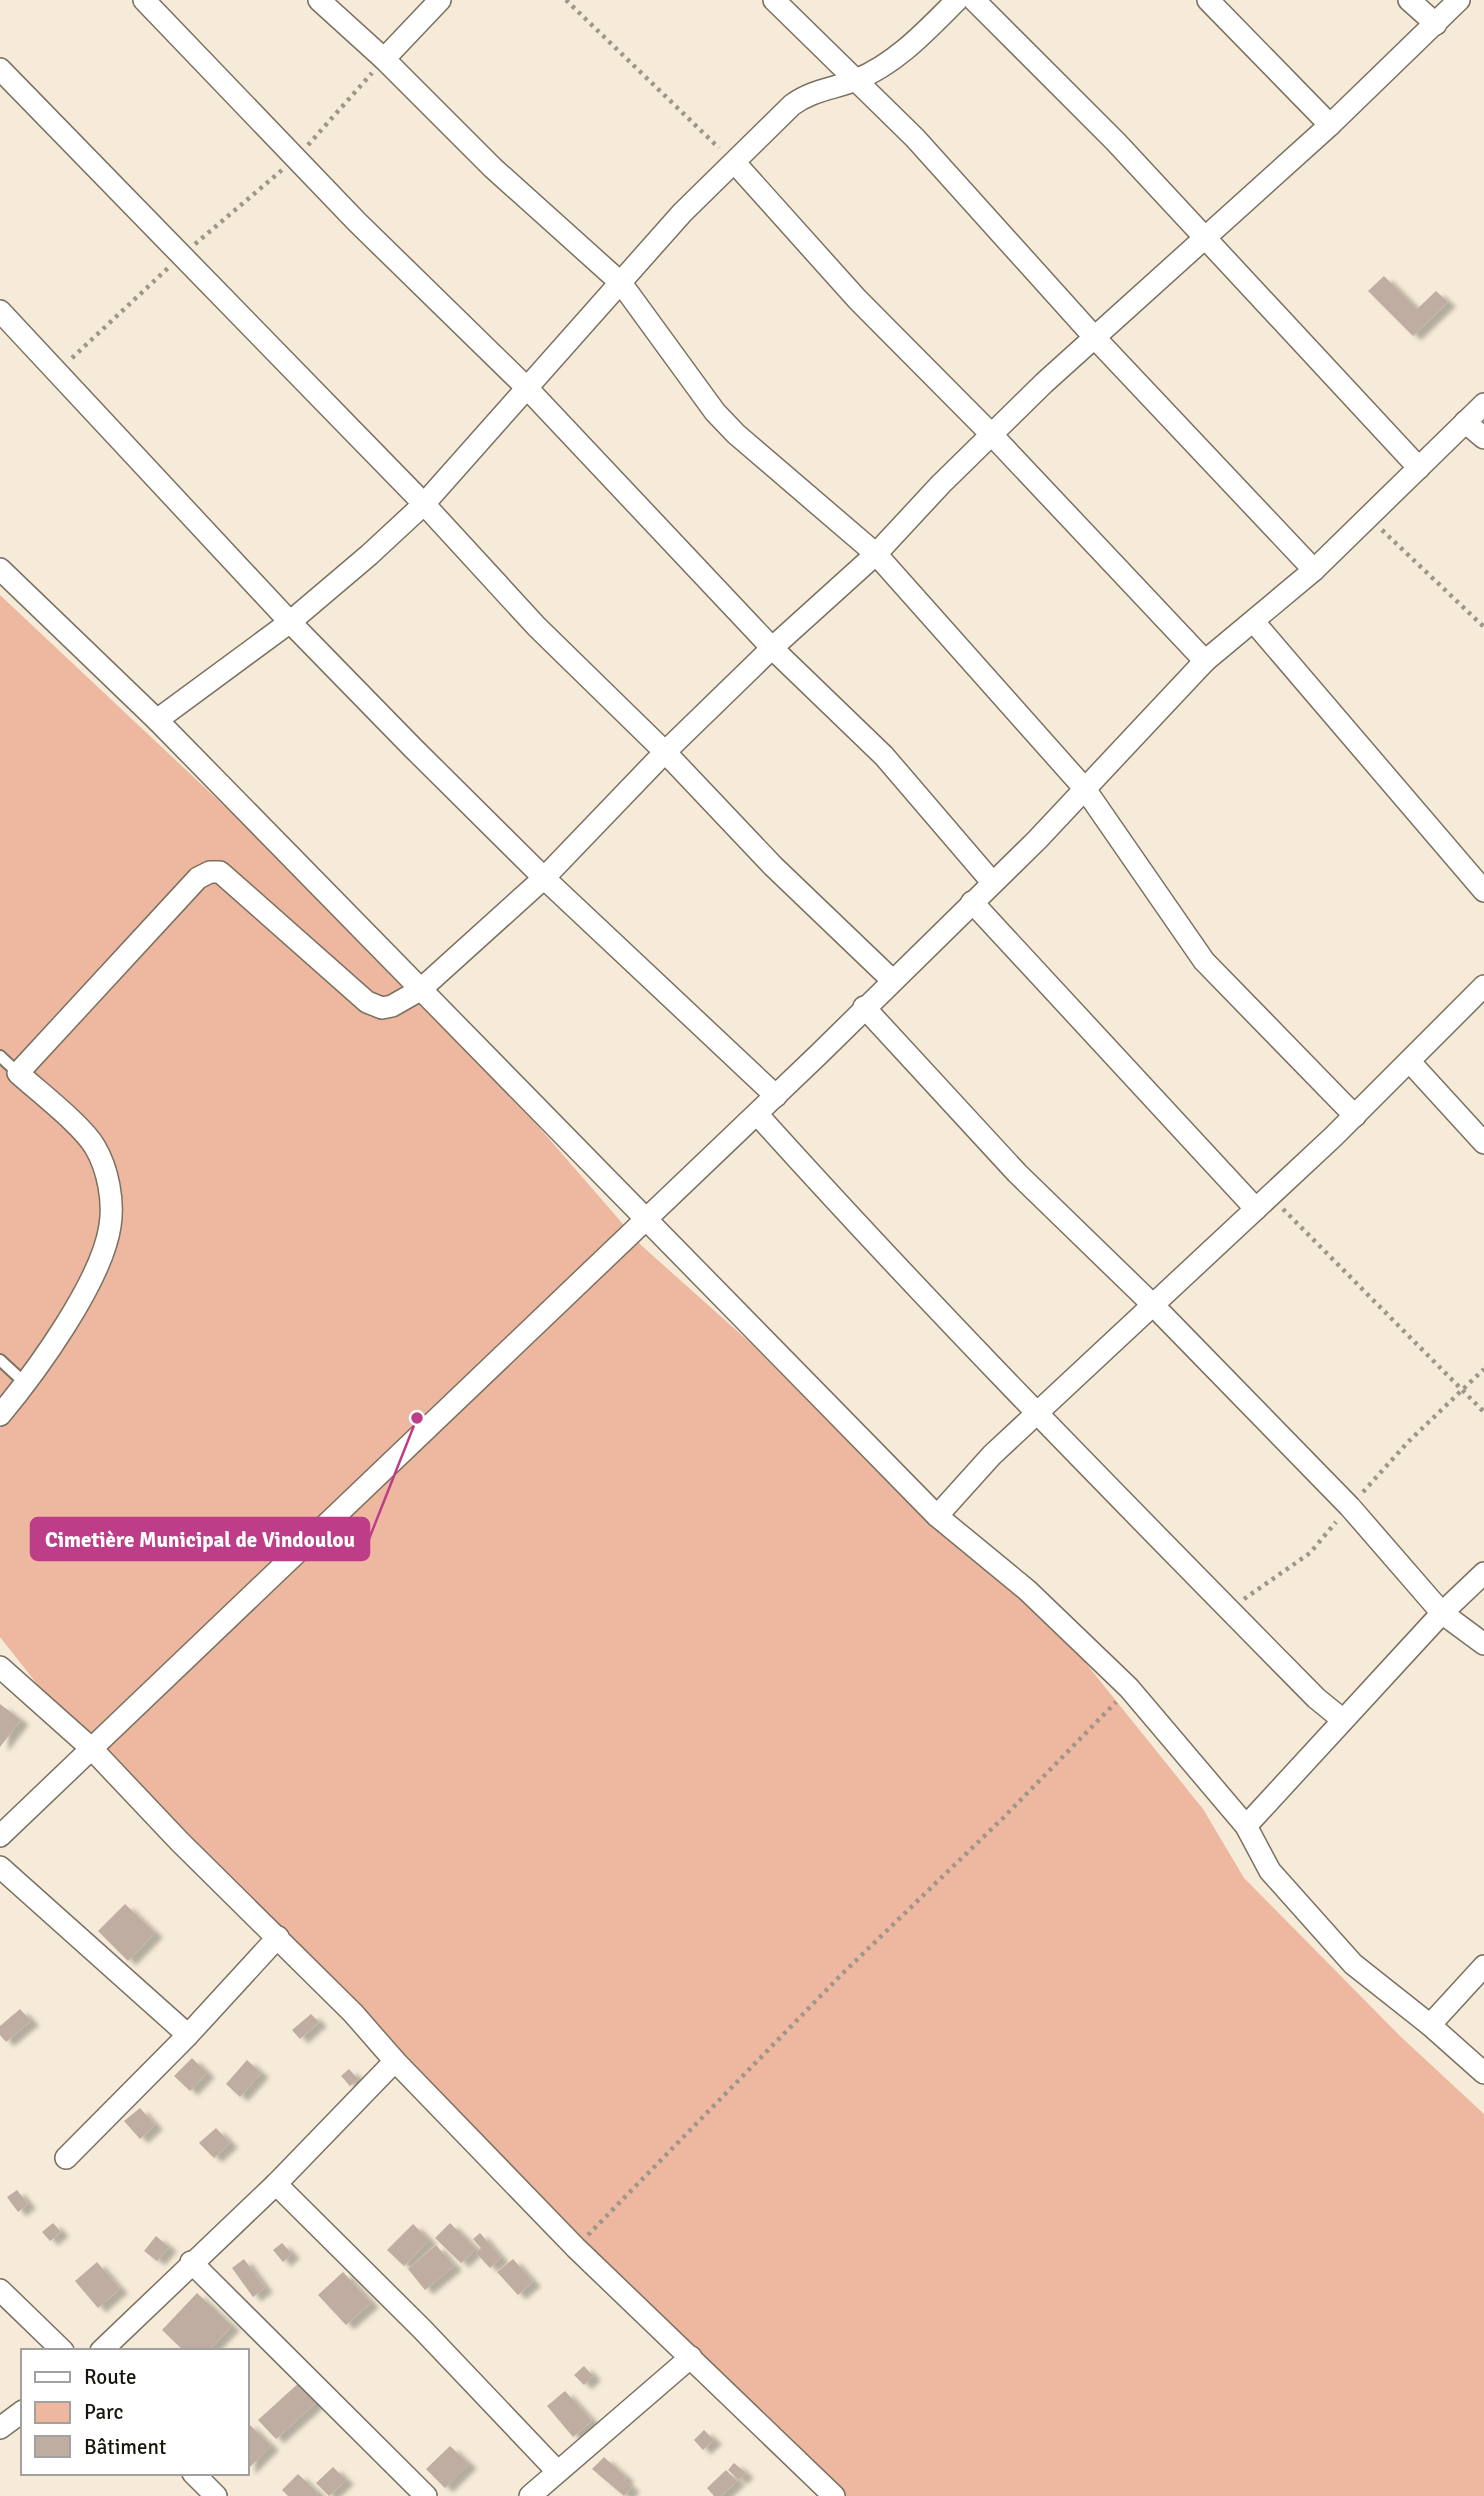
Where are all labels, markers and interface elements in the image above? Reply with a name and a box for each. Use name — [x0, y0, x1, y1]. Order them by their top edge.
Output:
callout: Cimetière Municipal de Vindoulou — [31, 1518, 369, 1560]
text: Cimetière Municipal de Vindoulou — [45, 1527, 355, 1553]
legend — [21, 2349, 248, 2475]
text: Route — [84, 2364, 136, 2390]
text: Parc — [84, 2399, 123, 2425]
text: Bâtiment — [84, 2434, 166, 2460]

